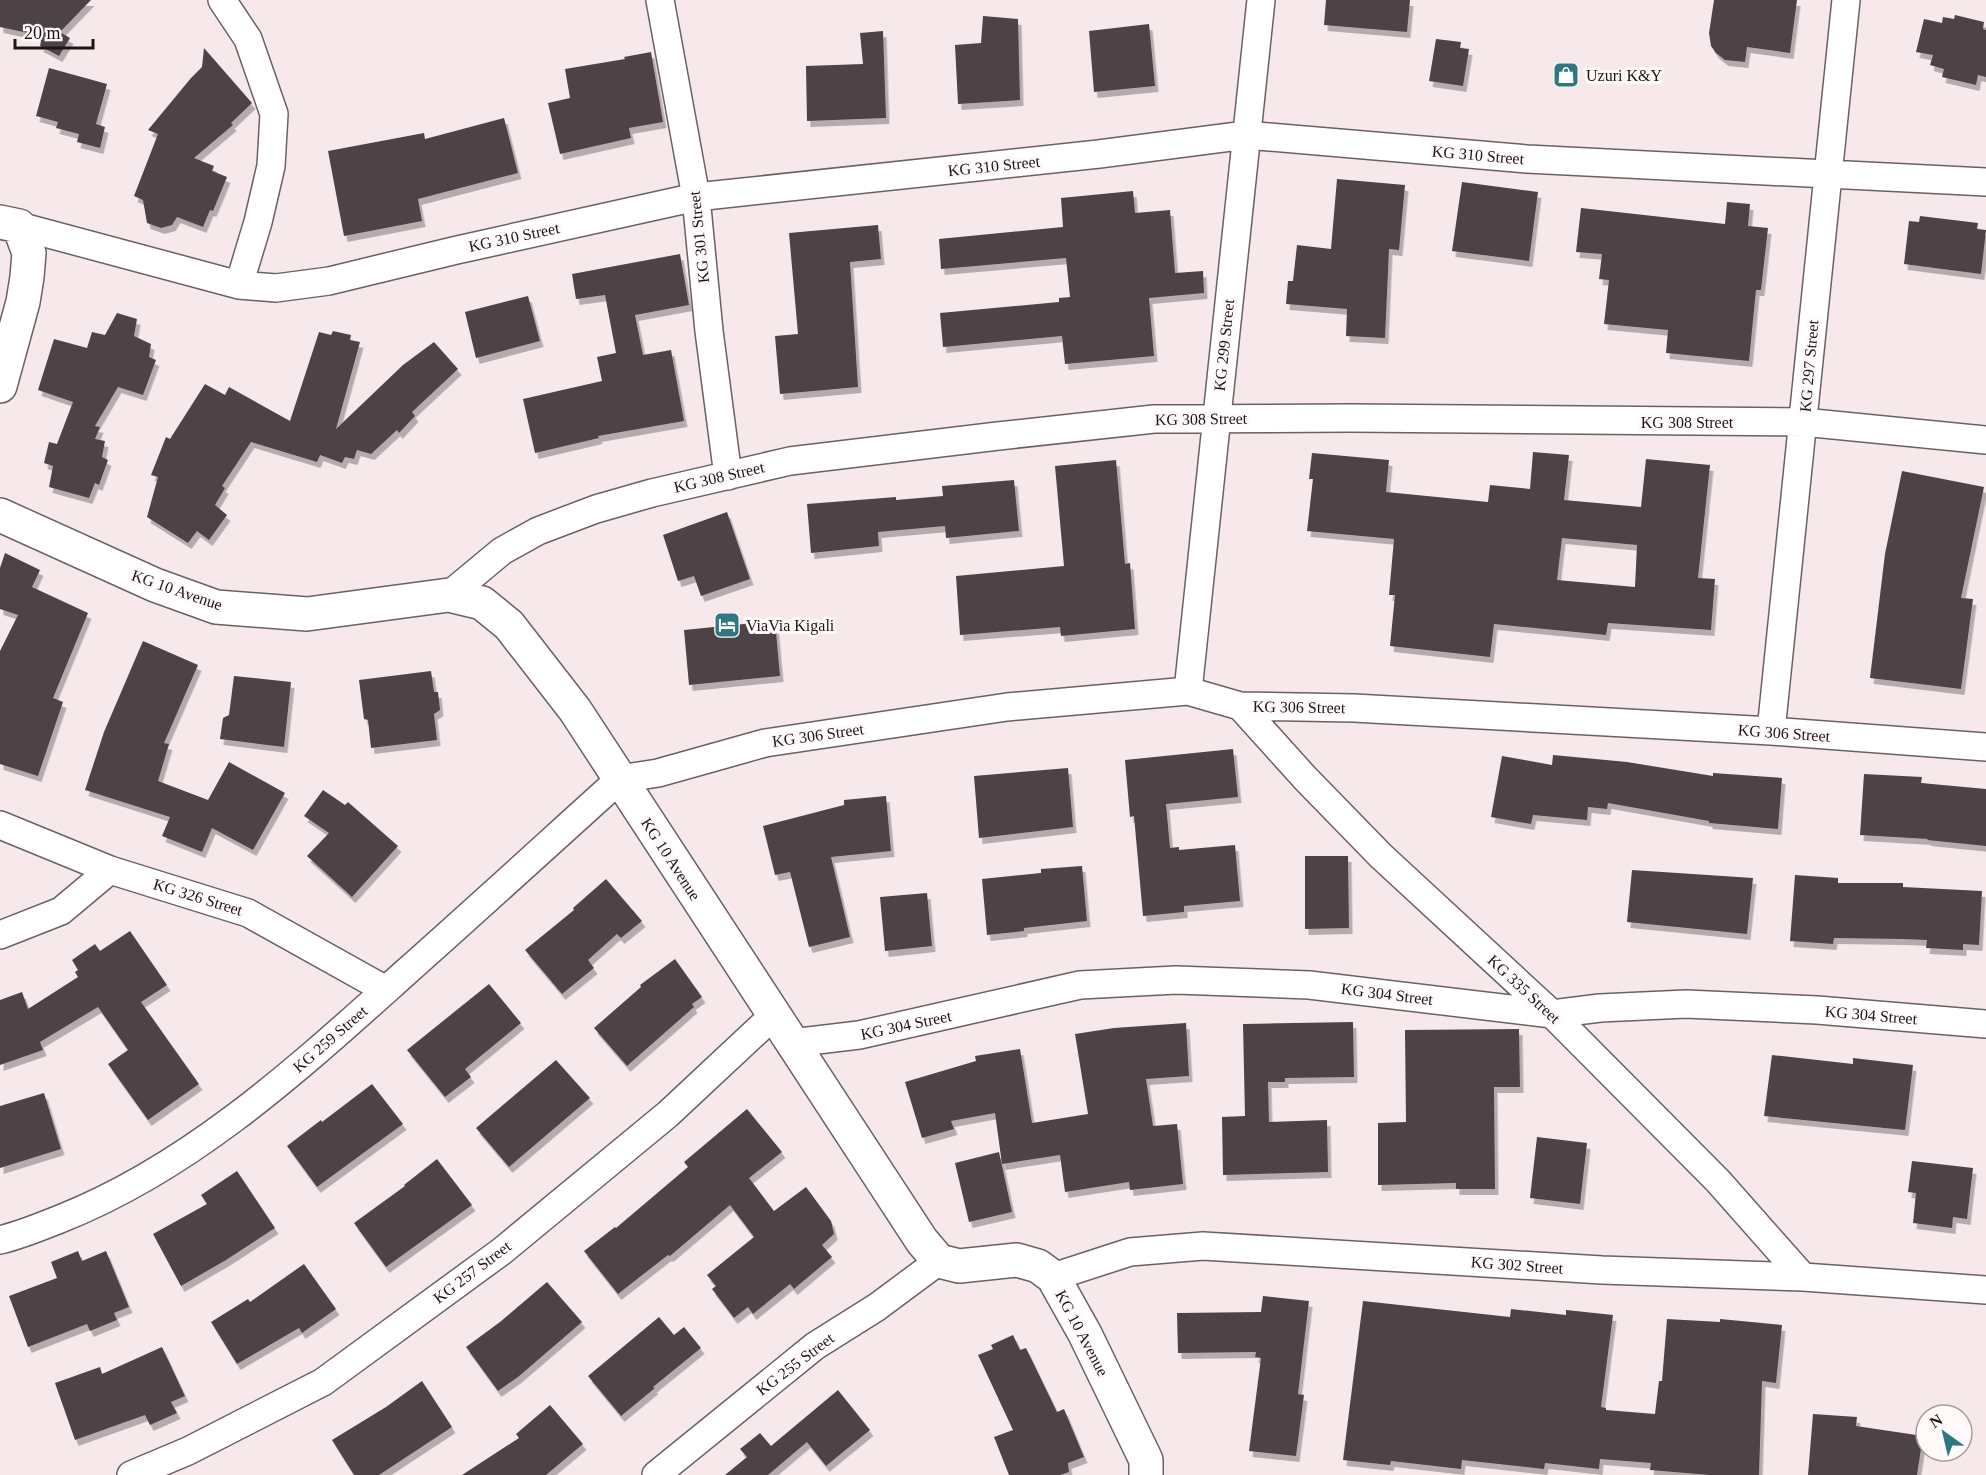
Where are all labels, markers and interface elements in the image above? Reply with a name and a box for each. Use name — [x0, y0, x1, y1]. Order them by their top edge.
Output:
scale bar — [15, 12, 93, 50]
text: 20 m — [24, 23, 61, 43]
shop icon: Uzuri K&Y — [1551, 60, 1581, 90]
place label: Uzuri K&Y — [1586, 67, 1662, 84]
street label: KG 310 Street — [1431, 143, 1525, 168]
street label: KG 310 Street — [947, 153, 1041, 179]
street label: KG 301 Street — [686, 190, 712, 284]
street label: KG 310 Street — [467, 219, 562, 255]
street label: KG 299 Street — [1211, 298, 1237, 392]
street label: KG 297 Street — [1797, 319, 1822, 413]
street label: KG 308 Street — [1155, 410, 1248, 428]
street label: KG 308 Street — [1641, 414, 1734, 431]
street label: KG 308 Street — [672, 458, 766, 496]
street label: KG 10 Avenue — [129, 567, 225, 613]
hotel icon: ViaVia Kigali — [712, 610, 742, 640]
place label: ViaVia Kigali — [746, 617, 835, 635]
street label: KG 306 Street — [1253, 698, 1346, 716]
street label: KG 306 Street — [771, 720, 865, 750]
street label: KG 306 Street — [1737, 721, 1831, 745]
street label: KG 10 Avenue — [638, 815, 704, 903]
street label: KG 326 Street — [151, 875, 245, 919]
street label: KG 335 Street — [1484, 951, 1564, 1027]
street label: KG 304 Street — [1340, 980, 1434, 1008]
street label: KG 259 Street — [290, 1002, 371, 1076]
street label: KG 304 Street — [1824, 1003, 1918, 1028]
street label: KG 304 Street — [859, 1007, 954, 1043]
street label: KG 257 Street — [430, 1237, 514, 1307]
street label: KG 302 Street — [1470, 1253, 1564, 1277]
street label: KG 10 Avenue — [1052, 1287, 1112, 1379]
street label: KG 255 Street — [753, 1329, 837, 1399]
north arrow — [1914, 1403, 1974, 1463]
text: N — [1926, 1410, 1946, 1431]

